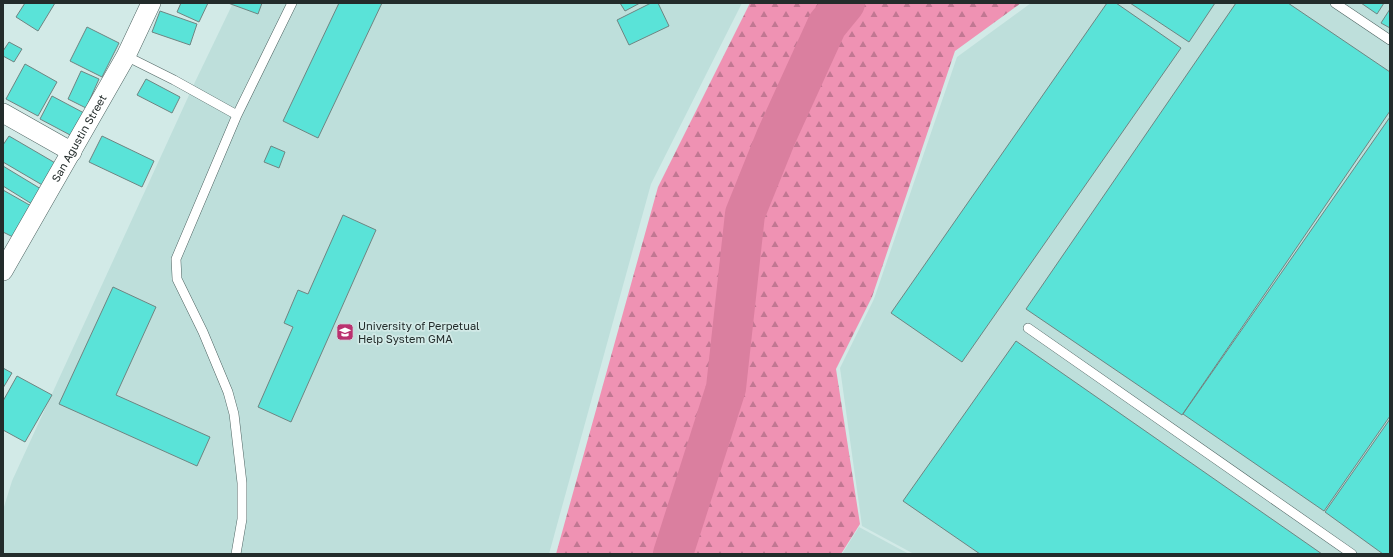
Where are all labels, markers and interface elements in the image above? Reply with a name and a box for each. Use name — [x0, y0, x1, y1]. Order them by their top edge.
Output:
street label: San Agustin Street — [48, 92, 109, 184]
place label: University of Perpetual Help System GMA — [358, 319, 480, 345]
school or university icon: University of Perpetual Help System GMA — [335, 322, 355, 342]

